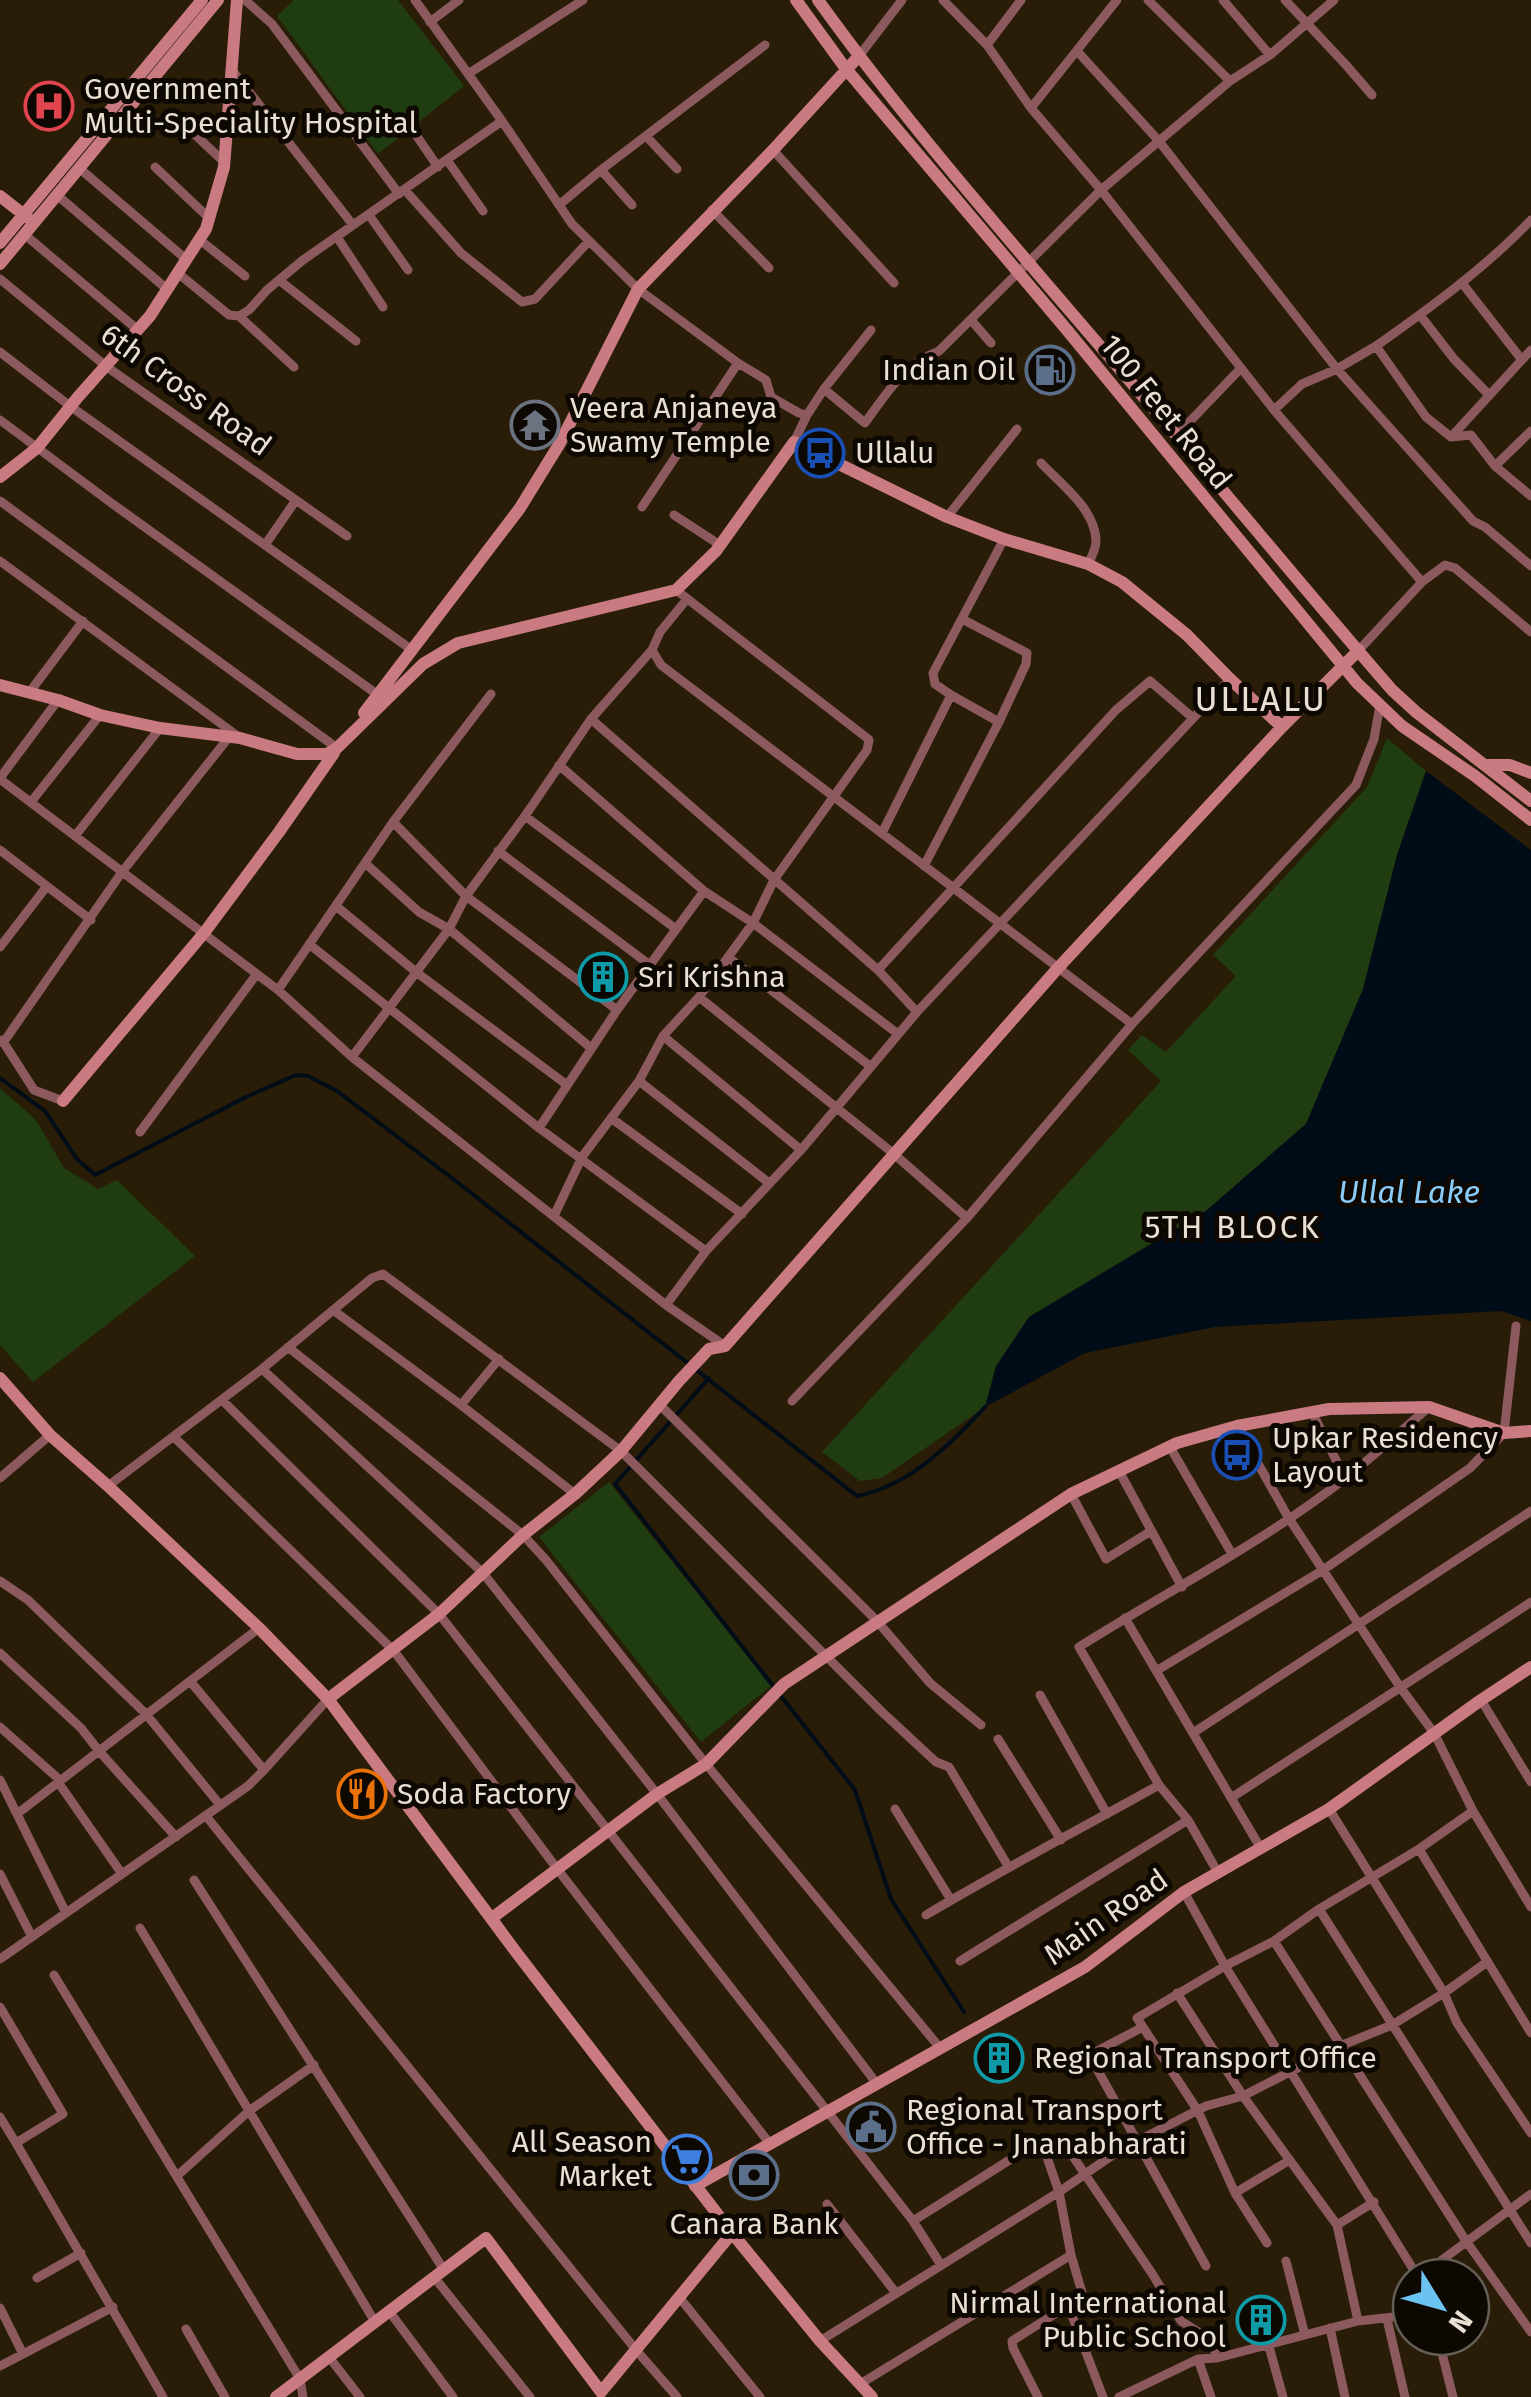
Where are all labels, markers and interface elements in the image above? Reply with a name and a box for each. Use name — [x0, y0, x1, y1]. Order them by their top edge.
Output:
place label: Government Multi-Speciality Hospital — [84, 71, 418, 141]
hospital icon: Government Multi-Speciality Hospital — [23, 80, 75, 132]
street label: 6th Cross Road — [94, 316, 278, 464]
street label: 100 Feet Road — [1093, 327, 1239, 497]
fuel station icon: Indian Oil — [1024, 344, 1076, 396]
place label: Indian Oil — [882, 352, 1015, 388]
place label: Veera Anjaneya Swamy Temple — [570, 390, 777, 460]
temple icon: Veera Anjaneya Swamy Temple — [509, 399, 561, 451]
bus stop icon: Ullalu — [794, 427, 846, 479]
place label: Ullalu — [855, 435, 935, 471]
district label: ULLALU — [1195, 678, 1327, 720]
building icon: Sri Krishna — [577, 951, 629, 1003]
place label: Sri Krishna — [638, 959, 786, 995]
water label: Ullal Lake — [1338, 1173, 1480, 1211]
district label: 5TH BLOCK — [1145, 1208, 1321, 1246]
place label: Upkar Residency Layout — [1272, 1420, 1498, 1490]
bus stop icon: Upkar Residency Layout — [1211, 1429, 1263, 1481]
restaurant icon: Soda Factory — [336, 1768, 388, 1820]
place label: Soda Factory — [397, 1776, 571, 1812]
street label: Main Road — [1037, 1861, 1175, 1973]
building icon: Regional Transport Office — [973, 2032, 1025, 2084]
place label: Regional Transport Office — [1034, 2040, 1377, 2076]
place label: Regional Transport Office - Jnanabharati — [906, 2092, 1187, 2162]
public building icon: Regional Transport Office - Jnanabharati — [845, 2101, 897, 2153]
place label: All Season Market — [512, 2124, 652, 2194]
supermarket icon: All Season Market — [661, 2133, 713, 2185]
bank icon: Canara Bank — [728, 2149, 780, 2201]
place label: Canara Bank — [669, 2206, 839, 2242]
north arrow — [1391, 2257, 1491, 2357]
place label: Nirmal International Public School — [949, 2285, 1226, 2355]
building icon: Nirmal International Public School — [1235, 2294, 1287, 2346]
text: N — [1442, 2304, 1479, 2339]

